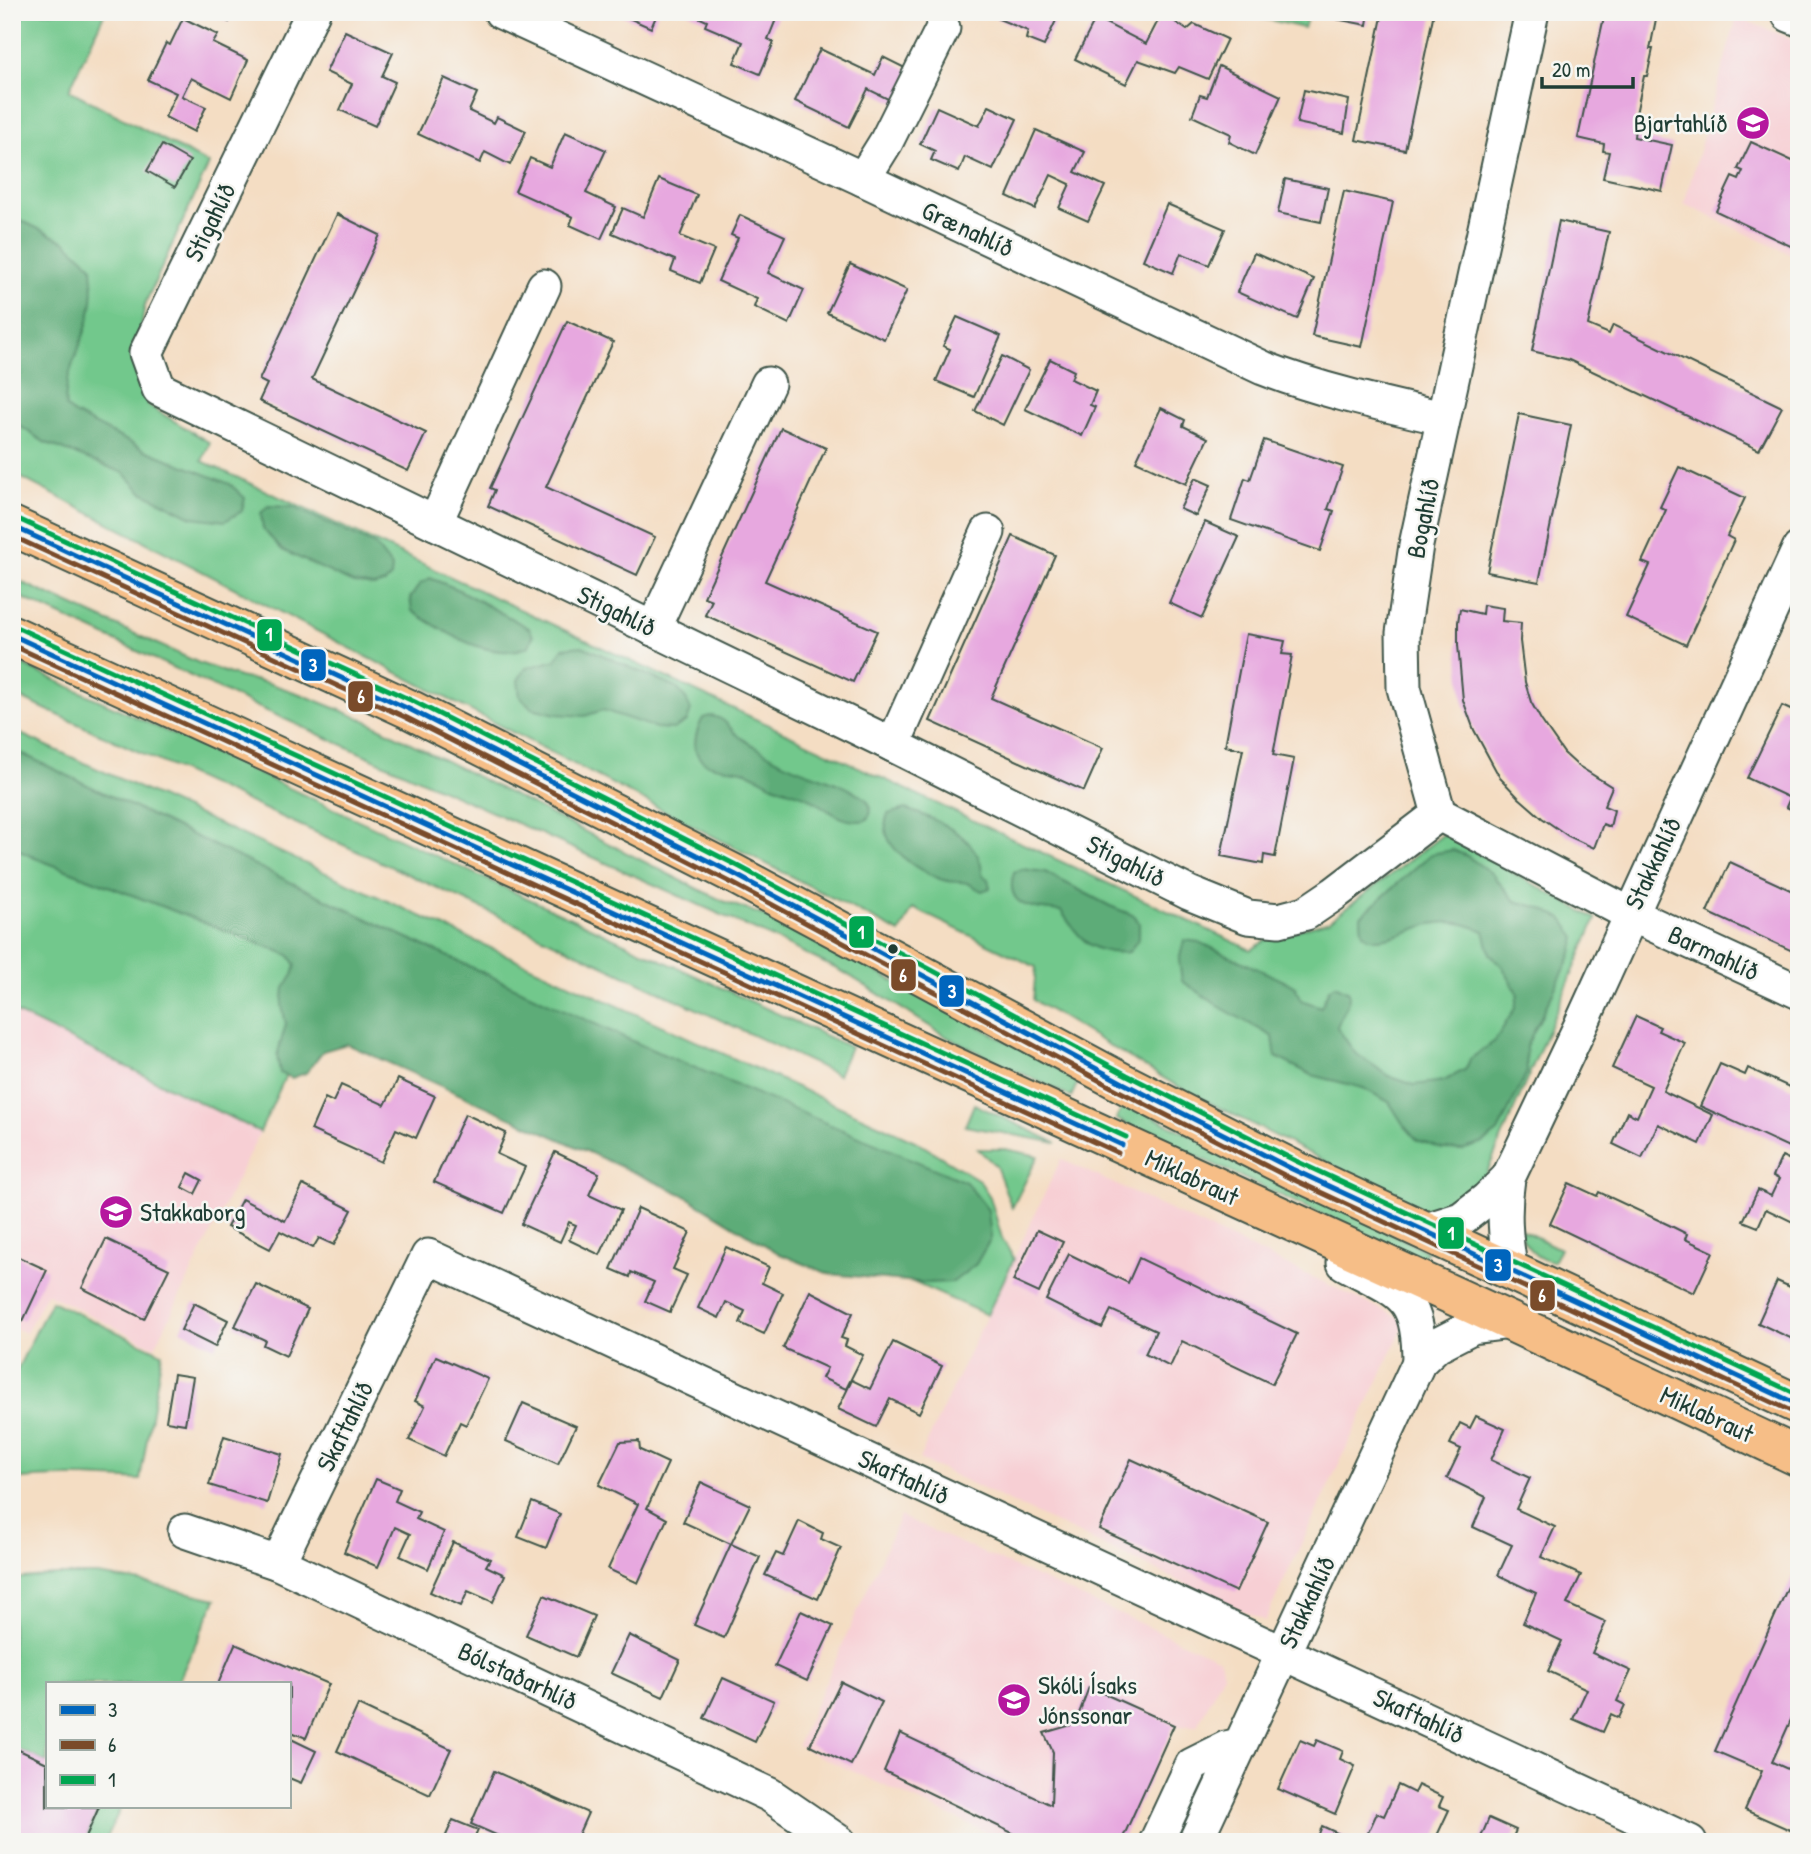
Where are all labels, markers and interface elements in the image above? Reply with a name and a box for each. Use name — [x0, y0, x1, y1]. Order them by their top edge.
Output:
scale bar — [1542, 46, 1632, 90]
text: 20 m — [1552, 55, 1590, 84]
school or university icon: Bjartahlíð — [1734, 104, 1772, 142]
place label: Bjartahlíð — [1634, 105, 1728, 140]
street label: Stigahlíð — [175, 176, 244, 267]
street label: Grænahlíð — [916, 192, 1020, 265]
street label: Bogahlíð — [1398, 475, 1447, 561]
street label: Stigahlíð — [572, 576, 663, 645]
line badge: 1 — [256, 618, 283, 652]
text: 1 — [266, 621, 273, 647]
line badge: 3 — [300, 648, 327, 682]
text: 3 — [309, 652, 318, 678]
line badge: 6 — [347, 680, 374, 713]
text: 6 — [357, 683, 365, 709]
street label: Stakkahlíð — [1616, 811, 1689, 915]
street label: Stigahlíð — [1081, 826, 1172, 895]
line badge: 1 — [848, 915, 875, 949]
street label: Barmahlíð — [1663, 916, 1766, 989]
text: 1 — [858, 919, 865, 945]
unlabelled marker — [886, 942, 900, 956]
line badge: 6 — [890, 958, 917, 992]
text: 6 — [899, 962, 907, 988]
line badge: 3 — [938, 974, 965, 1008]
text: 3 — [948, 978, 957, 1004]
street label: Miklabraut — [1140, 1140, 1246, 1214]
school or university icon: Stakkaborg — [97, 1193, 135, 1231]
place label: Stakkaborg — [140, 1194, 246, 1229]
line badge: 1 — [1437, 1216, 1465, 1250]
text: 1 — [1448, 1220, 1455, 1246]
line badge: 3 — [1484, 1248, 1512, 1282]
text: 3 — [1494, 1252, 1503, 1278]
line badge: 6 — [1529, 1279, 1556, 1312]
text: 6 — [1538, 1282, 1546, 1308]
street label: Skaftahlíð — [308, 1374, 382, 1477]
street label: Miklabraut — [1655, 1377, 1761, 1451]
street label: Skaftahlíð — [853, 1440, 956, 1513]
street label: Stakkahlíð — [1270, 1550, 1343, 1654]
street label: Bólstaðarhlíð — [453, 1633, 583, 1718]
place label: Skóli Ísaks Jónssonar — [1038, 1667, 1137, 1732]
street label: Skaftahlíð — [1368, 1679, 1471, 1752]
school or university icon: Skóli Ísaks Jónssonar — [995, 1681, 1033, 1719]
legend — [46, 1682, 290, 1808]
text: 3 — [108, 1695, 117, 1724]
text: 6 — [108, 1730, 116, 1759]
text: 1 — [108, 1765, 116, 1794]

